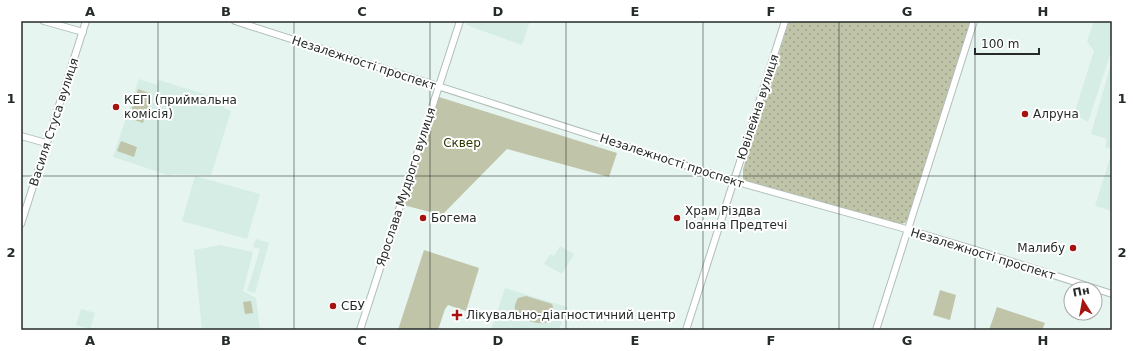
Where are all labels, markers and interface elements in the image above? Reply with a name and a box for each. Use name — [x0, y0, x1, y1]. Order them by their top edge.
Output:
text: A — [85, 4, 95, 19]
text: B — [221, 4, 231, 19]
text: C — [357, 4, 367, 19]
text: D — [493, 4, 504, 19]
text: E — [631, 4, 639, 19]
text: F — [767, 4, 775, 19]
text: G — [902, 4, 912, 19]
text: H — [1038, 4, 1048, 19]
scale bar — [975, 30, 1039, 56]
street label: Незалежності проспект — [290, 33, 438, 93]
text: 100 m — [981, 37, 1019, 51]
street label: Ювілейна вулиця — [734, 52, 782, 162]
street label: Василя Стуса вулиця — [27, 56, 81, 188]
text: 1 — [6, 91, 16, 106]
text: 1 — [1117, 91, 1127, 106]
place label: КЕГІ (приймальна комісія) — [124, 93, 237, 121]
marker: КЕГІ (приймальна комісія) — [111, 102, 121, 112]
street label: Ярослава Мудрого вулиця — [374, 106, 438, 268]
place label: Алруна — [1033, 107, 1079, 121]
marker: Алруна — [1020, 109, 1030, 119]
street label: Незалежності проспект — [598, 131, 746, 191]
park label: Сквер — [443, 136, 481, 150]
place label: Храм Різдва Іоанна Предтечі — [685, 204, 787, 232]
place label: Богема — [431, 211, 477, 225]
marker: Богема — [418, 213, 428, 223]
marker: Храм Різдва Іоанна Предтечі — [672, 213, 682, 223]
street label: Незалежності проспект — [909, 225, 1057, 283]
place label: Малибу — [1017, 241, 1065, 255]
marker: Малибу — [1068, 243, 1078, 253]
text: 2 — [6, 245, 16, 260]
text: 2 — [1117, 245, 1127, 260]
north arrow — [1063, 281, 1103, 321]
text: Пн — [1072, 284, 1091, 300]
place label: СБУ — [341, 299, 366, 313]
marker: СБУ — [328, 301, 338, 311]
place label: Лікувально-діагностичний центр — [466, 308, 676, 322]
marker: Лікувально-діагностичний центр — [451, 309, 463, 321]
text: A — [85, 333, 95, 348]
text: B — [221, 333, 231, 348]
text: C — [357, 333, 367, 348]
text: D — [493, 333, 504, 348]
text: E — [631, 333, 639, 348]
text: F — [767, 333, 775, 348]
text: G — [902, 333, 912, 348]
text: H — [1038, 333, 1048, 348]

